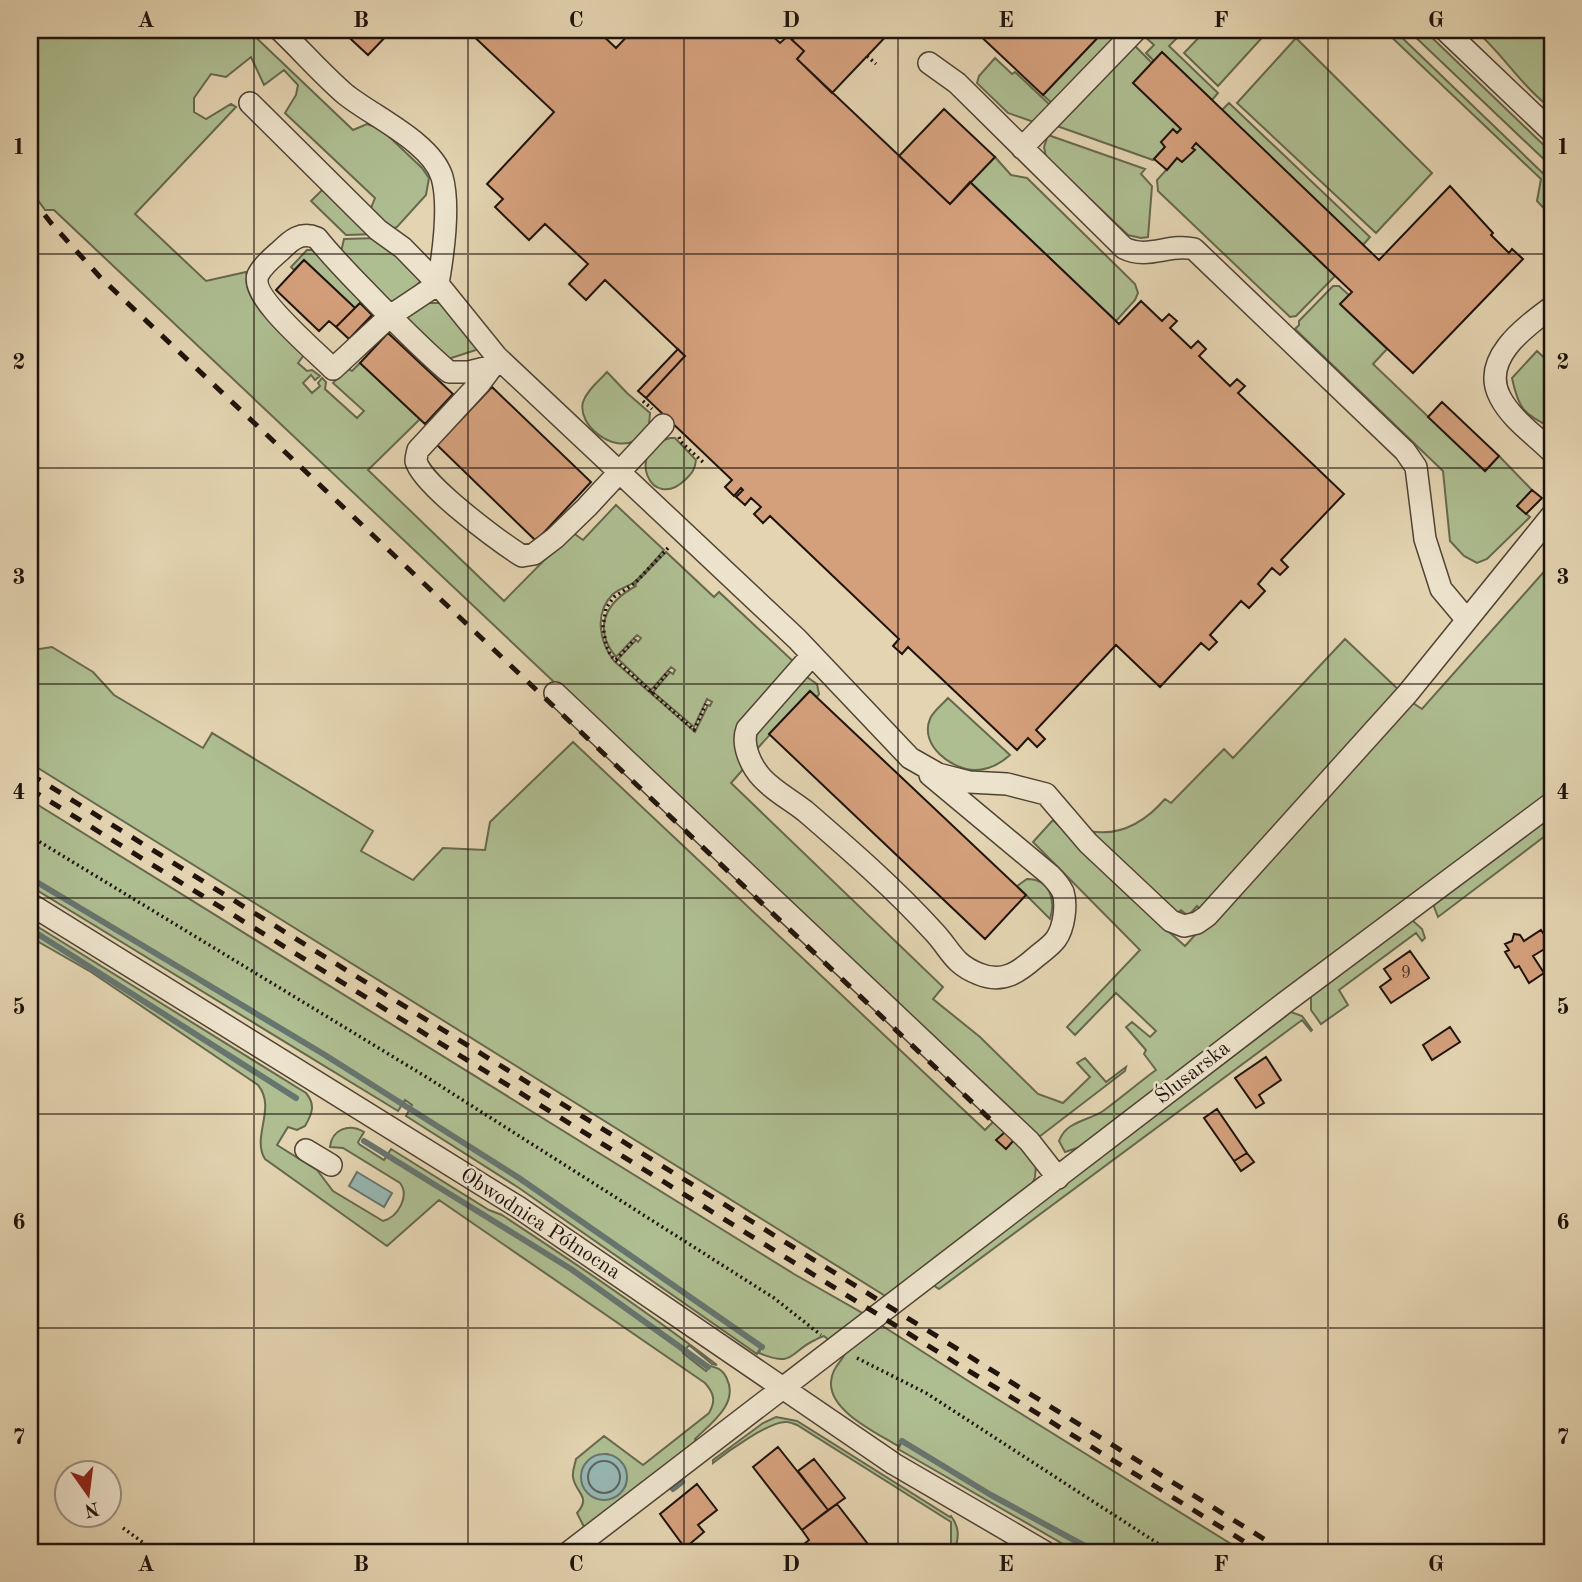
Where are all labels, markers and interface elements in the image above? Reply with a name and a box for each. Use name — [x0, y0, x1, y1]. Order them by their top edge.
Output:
text: A — [137, 9, 155, 32]
text: B — [353, 9, 369, 32]
text: C — [568, 9, 584, 32]
text: D — [782, 9, 800, 32]
text: E — [998, 9, 1014, 32]
text: F — [1213, 9, 1229, 32]
text: G — [1428, 9, 1444, 32]
text: 1 — [12, 136, 26, 159]
text: 1 — [1556, 136, 1570, 159]
text: 2 — [12, 351, 26, 374]
text: 2 — [1556, 351, 1570, 374]
text: 3 — [12, 566, 26, 589]
text: 3 — [1556, 566, 1570, 589]
text: 4 — [12, 781, 26, 804]
text: 4 — [1556, 781, 1570, 804]
house number: 9 — [1401, 964, 1411, 982]
text: 5 — [12, 996, 26, 1019]
text: 5 — [1556, 996, 1570, 1019]
street label: Ślusarska — [1149, 1034, 1234, 1108]
street label: Obwodnica Północna — [456, 1164, 624, 1284]
text: 6 — [12, 1211, 26, 1234]
text: 6 — [1556, 1211, 1570, 1234]
text: 7 — [12, 1426, 26, 1449]
text: 7 — [1556, 1426, 1570, 1449]
north arrow — [52, 1460, 122, 1530]
text: N — [82, 1497, 101, 1519]
text: A — [137, 1553, 155, 1576]
text: B — [353, 1553, 369, 1576]
text: C — [568, 1553, 584, 1576]
text: D — [782, 1553, 800, 1576]
text: E — [998, 1553, 1014, 1576]
text: F — [1213, 1553, 1229, 1576]
text: G — [1428, 1553, 1444, 1576]

